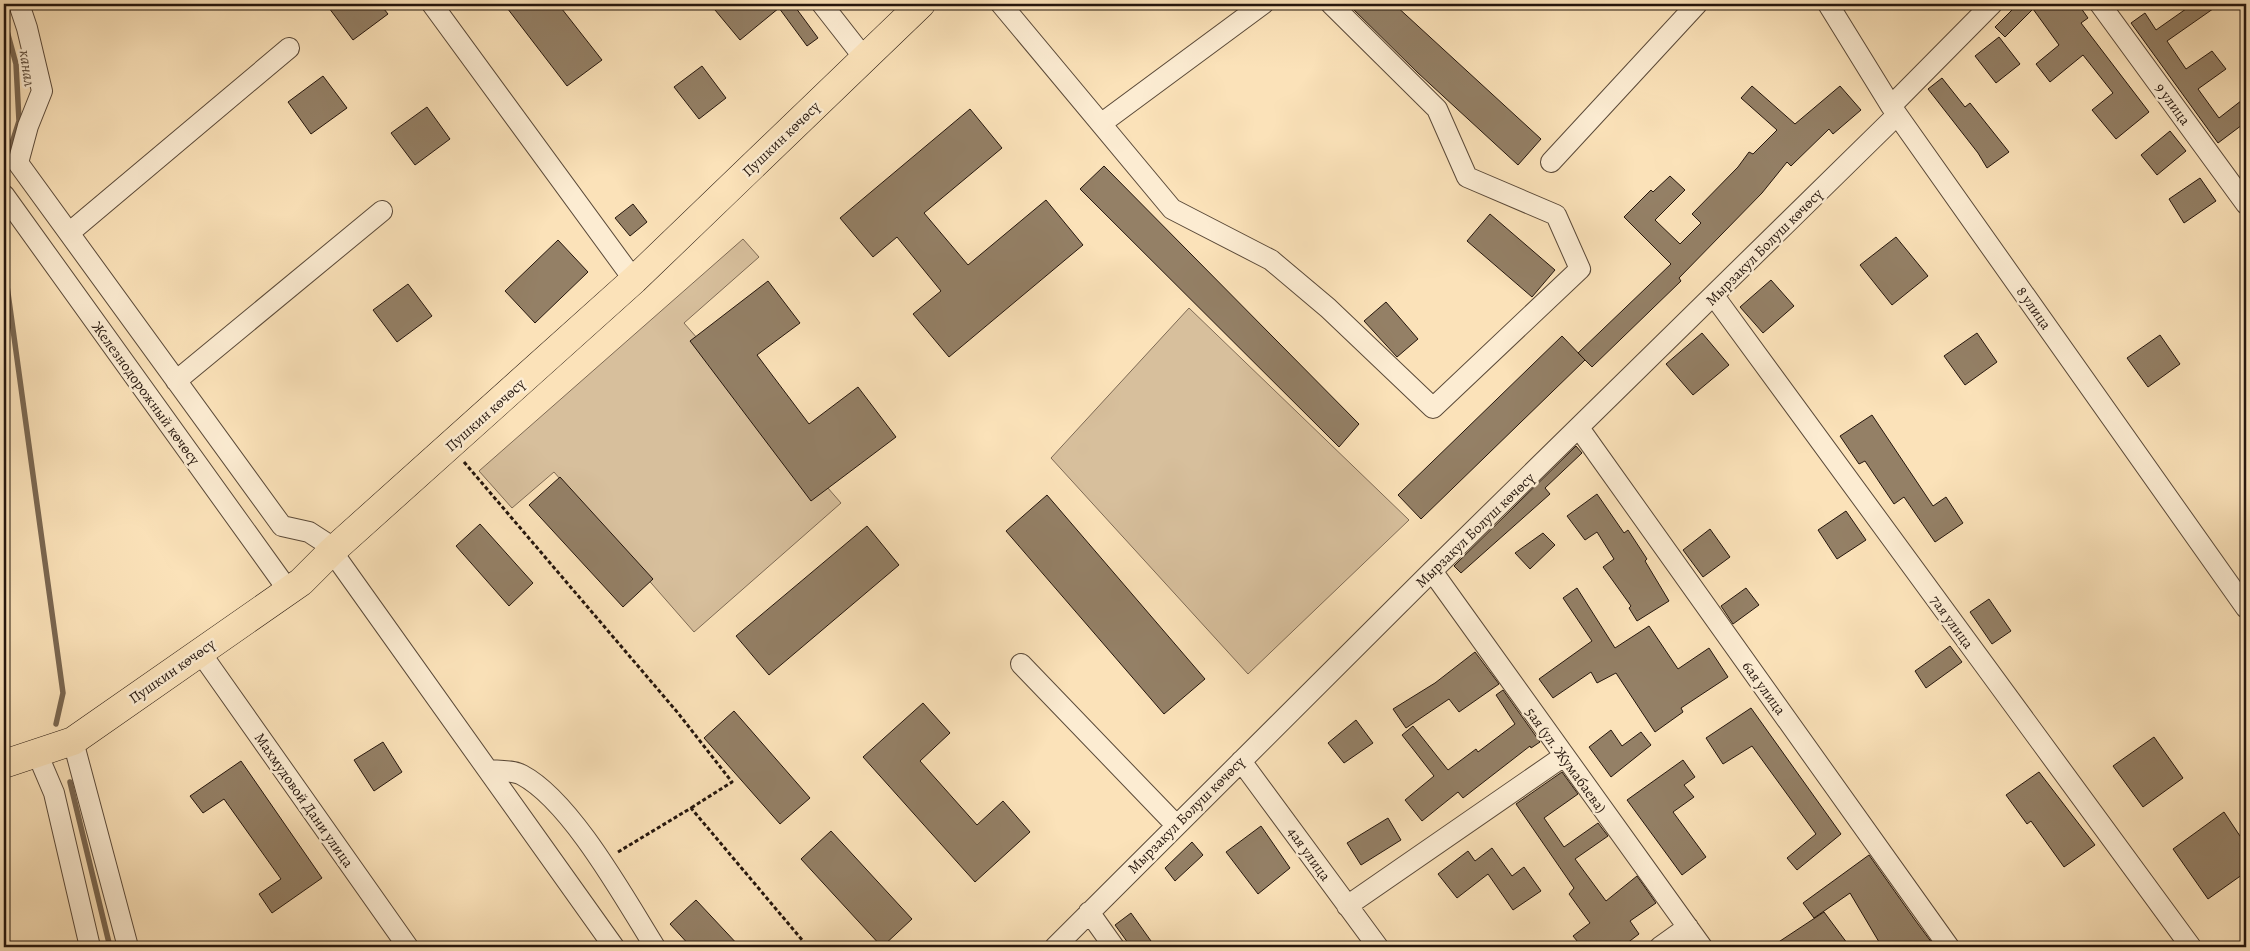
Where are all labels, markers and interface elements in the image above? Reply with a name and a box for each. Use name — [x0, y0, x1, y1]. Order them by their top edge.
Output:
water label: канал — [14, 49, 41, 88]
street label: 9 улица — [2151, 79, 2195, 129]
street label: Пушкин көчөсү — [738, 97, 824, 181]
street label: Мырзакул Болуш көчөсү — [1701, 184, 1827, 310]
street label: 8 улица — [2012, 282, 2056, 334]
street label: Железнодорожный көчөсү — [87, 317, 205, 469]
street label: Пушкин көчөсү — [441, 374, 529, 456]
street label: Мырзакул Болуш көчөсү — [1411, 468, 1539, 592]
street label: 7ая улица — [1926, 591, 1978, 653]
street label: Пушкин көчөсү — [125, 634, 219, 708]
street label: 6ая улица — [1738, 657, 1790, 719]
street label: 5ая (ул. Жумабаева) — [1521, 703, 1611, 817]
street label: Махмудовой Дани улица — [250, 729, 358, 871]
street label: Мырзакул Болуш көчөсү — [1123, 752, 1249, 878]
street label: 4ая улица — [1283, 823, 1335, 885]

